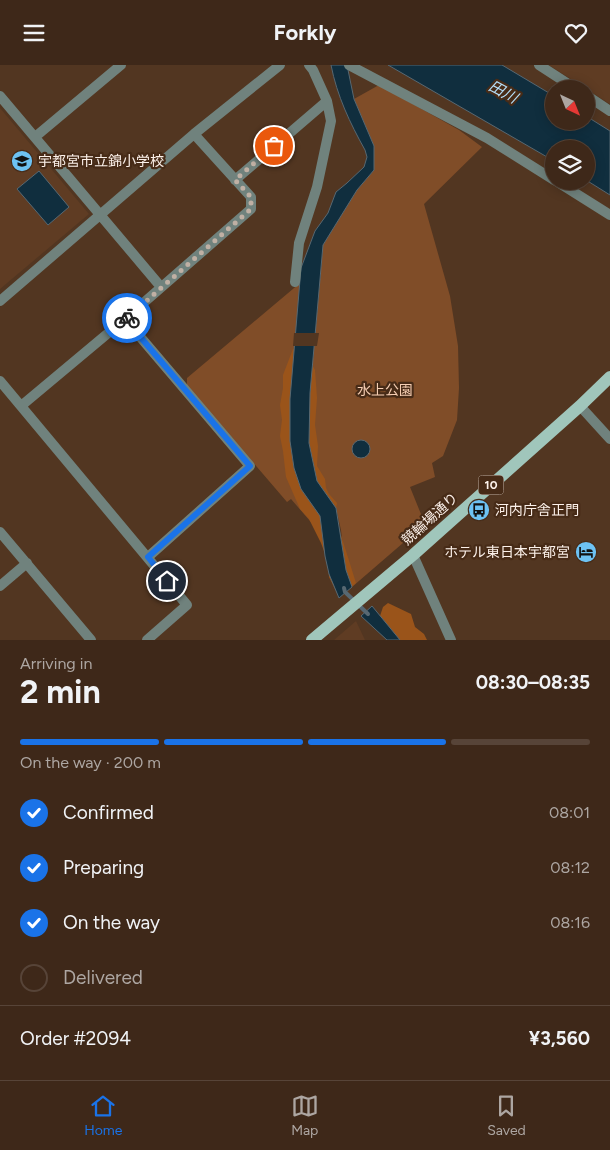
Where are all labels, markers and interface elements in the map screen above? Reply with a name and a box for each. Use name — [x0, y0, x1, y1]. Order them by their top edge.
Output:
icon: menu — [20, 19, 48, 47]
text: Forkly — [273, 19, 337, 46]
icon: heart — [562, 19, 590, 47]
water label: 田川 — [486, 77, 522, 108]
north arrow — [545, 80, 595, 130]
map controls — [545, 80, 595, 190]
pin — [253, 125, 295, 167]
icon: bag — [260, 132, 288, 160]
button: layers — [545, 140, 595, 190]
school or university icon: 宇都宮市立錦小学校 — [10, 149, 34, 173]
place label: 宇都宮市立錦小学校 — [38, 153, 164, 170]
courier — [102, 293, 152, 343]
icon: bike — [113, 304, 141, 332]
park label: 水上公園 — [357, 382, 413, 399]
road number: 10 — [478, 475, 504, 495]
street label: 競輪場通り — [398, 489, 462, 549]
bus stop icon: 河内庁舎正門 — [467, 498, 491, 522]
place label: 河内庁舎正門 — [495, 502, 579, 519]
hotel icon: ホテル東日本宇都宮 — [574, 540, 598, 564]
place label: ホテル東日本宇都宮 — [444, 544, 570, 561]
pin — [146, 560, 188, 602]
icon: home — [153, 567, 181, 595]
text: Arriving in — [20, 654, 92, 673]
text: 08:30–08:35 — [476, 671, 590, 694]
text: 2 min — [20, 673, 101, 711]
text: On the way · 200 m — [20, 753, 161, 772]
icon: check — [20, 799, 48, 827]
text: Confirmed — [63, 801, 154, 824]
text: 08:01 — [549, 803, 590, 822]
icon: check — [20, 854, 48, 882]
text: Preparing — [63, 856, 144, 879]
text: 08:12 — [550, 858, 590, 877]
icon: check — [20, 909, 48, 937]
text: On the way — [63, 911, 160, 934]
text: 08:16 — [550, 913, 590, 932]
text: Delivered — [63, 966, 143, 989]
text: Order #2094 — [20, 1027, 131, 1050]
text: ¥3,560 — [529, 1027, 590, 1050]
tab: Home — [84, 1092, 122, 1139]
tab: Map — [291, 1092, 319, 1139]
tab: Saved — [487, 1092, 526, 1139]

